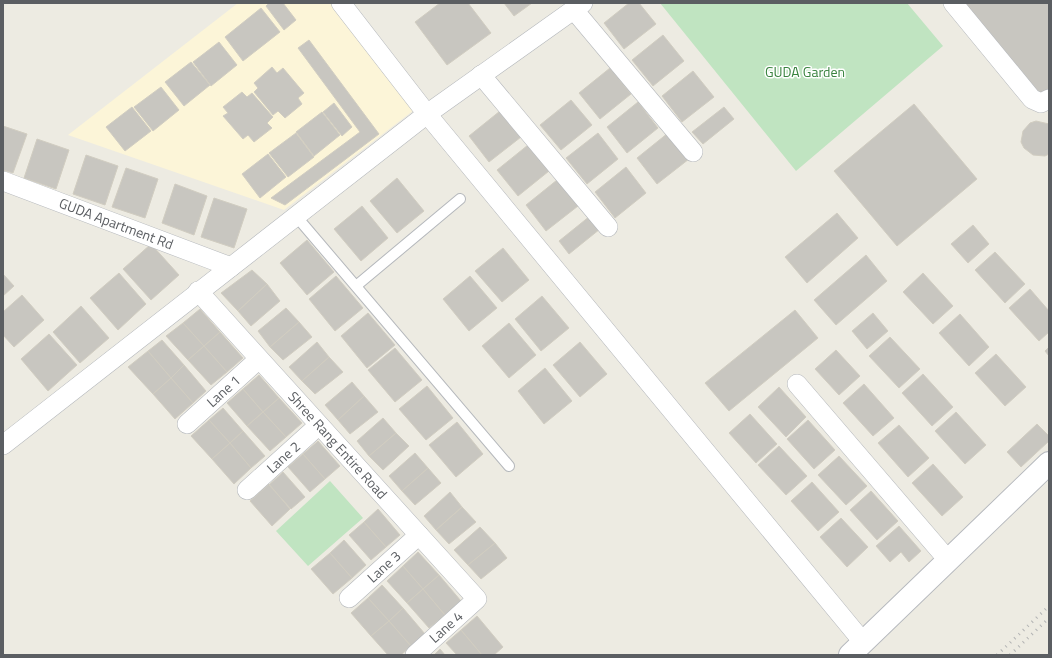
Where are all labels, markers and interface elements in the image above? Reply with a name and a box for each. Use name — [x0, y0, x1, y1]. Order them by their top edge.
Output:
park label: GUDA Garden — [765, 61, 845, 82]
street label: GUDA Apartment Rd — [56, 192, 177, 254]
street label: Lane 1 — [201, 370, 245, 412]
street label: Shree Rang Entire Road — [284, 386, 392, 503]
street label: Lane 2 — [261, 436, 305, 478]
street label: Lane 3 — [362, 545, 405, 587]
street label: Lane 4 — [424, 606, 467, 648]

